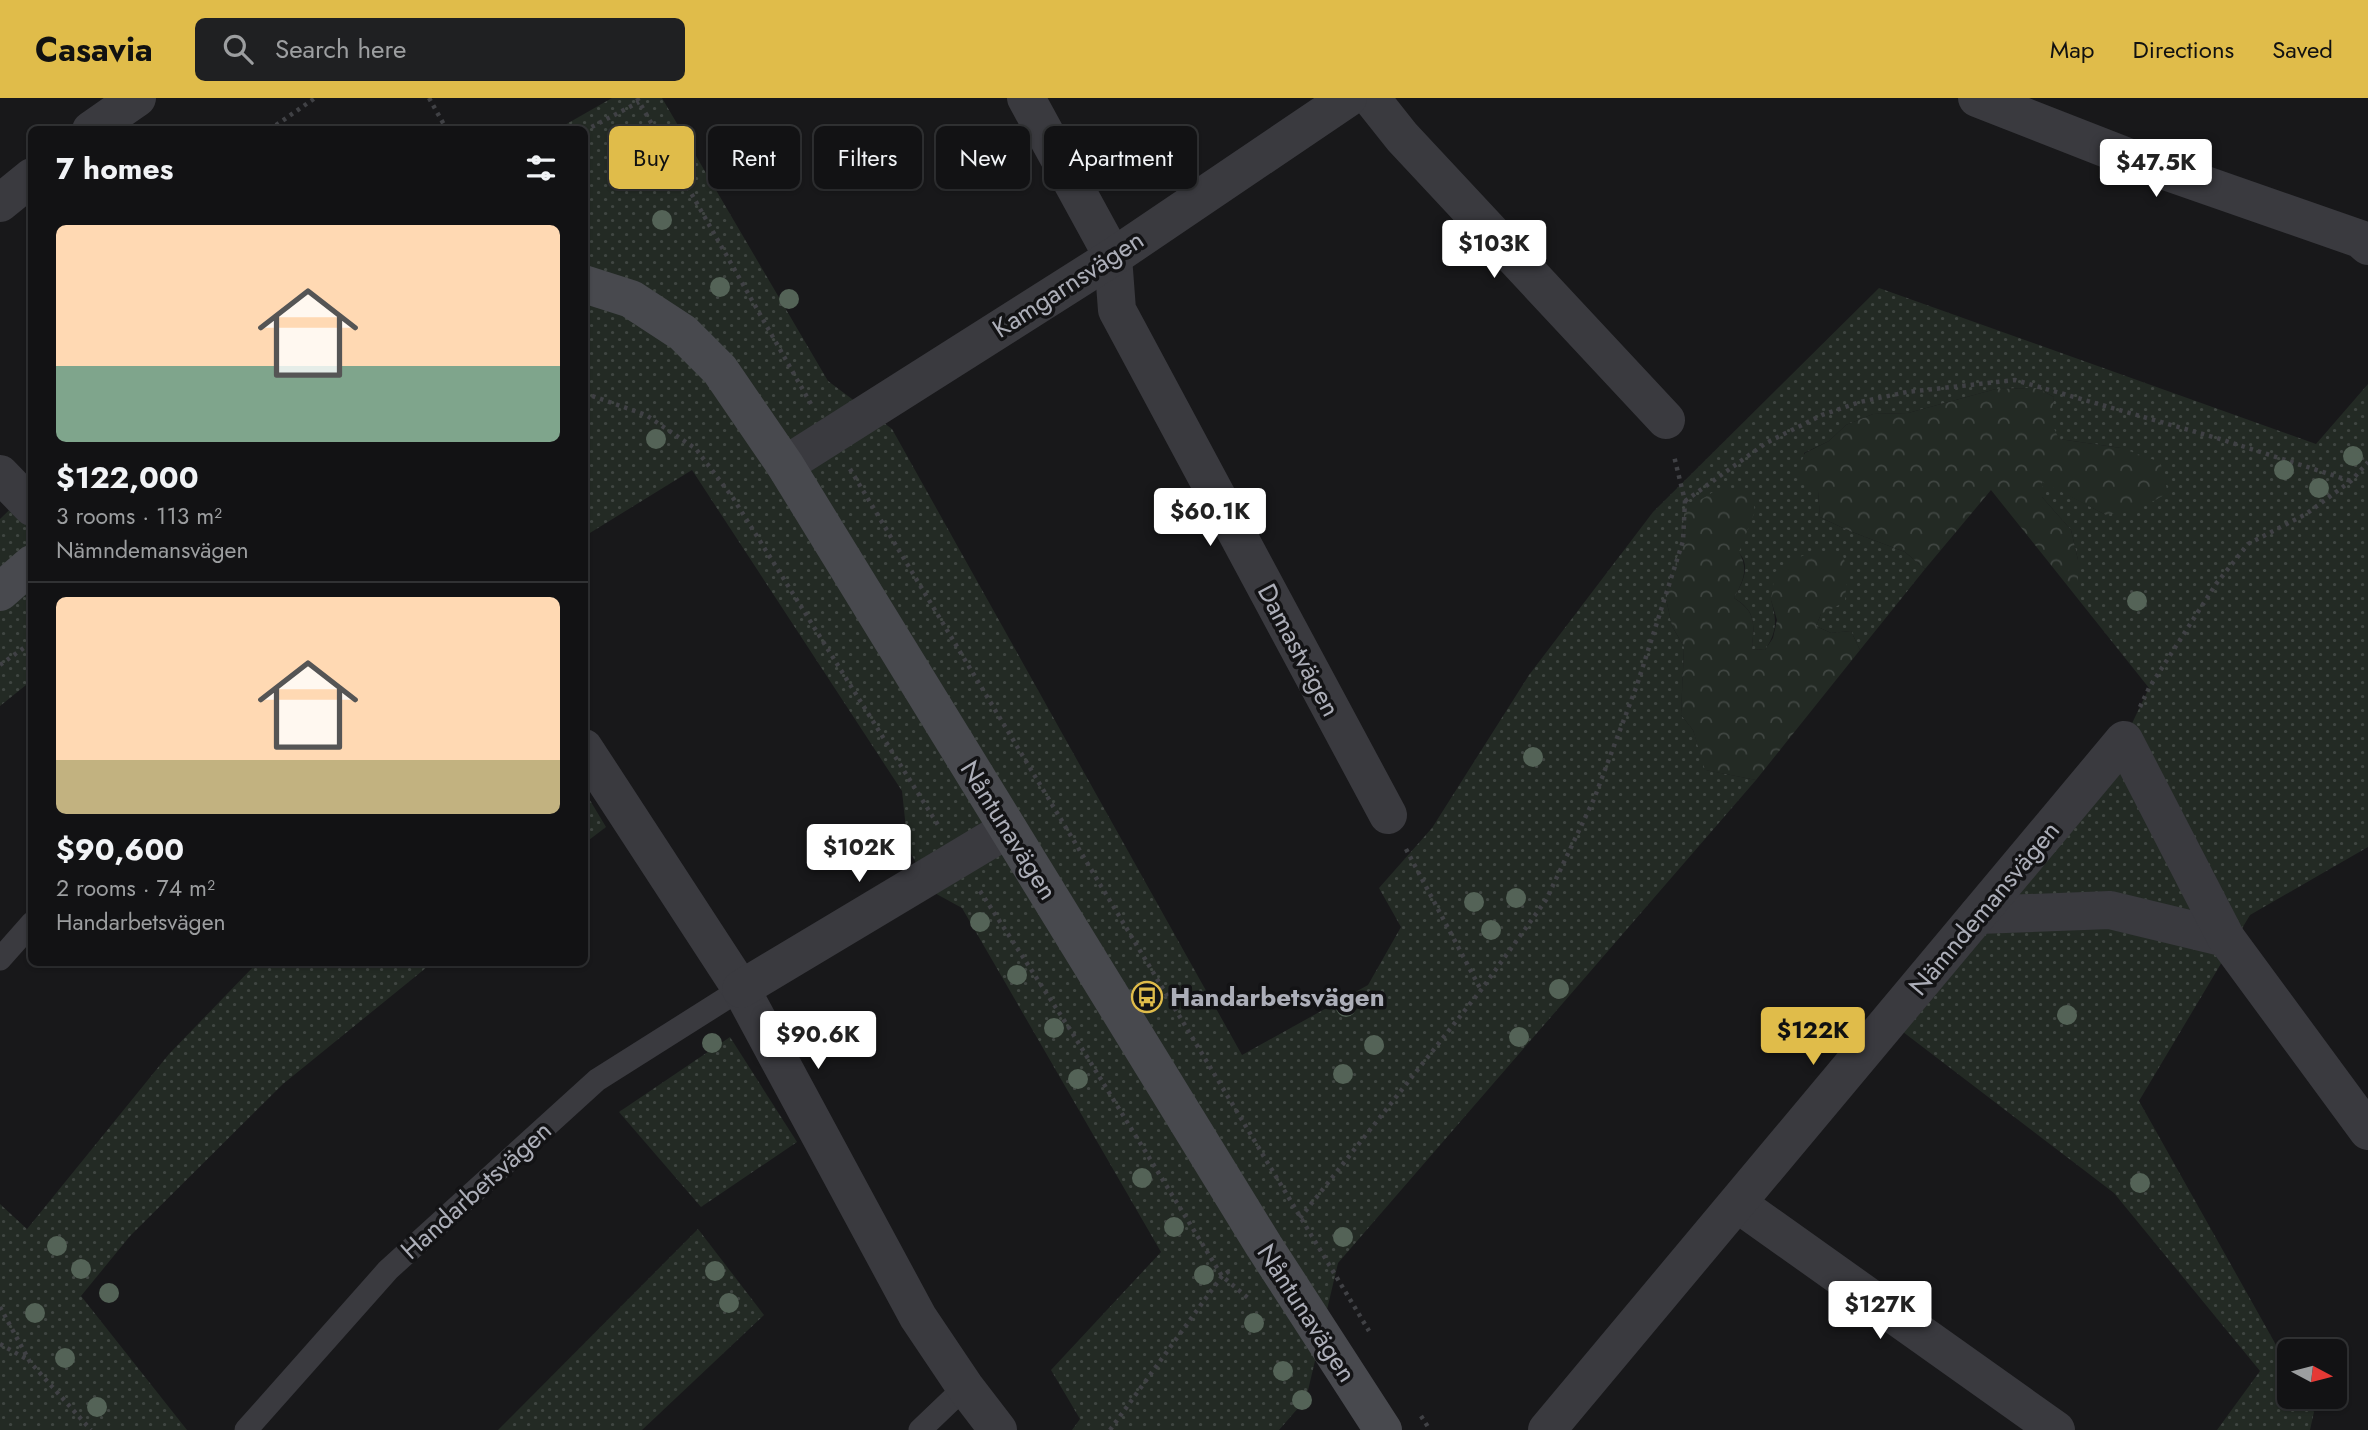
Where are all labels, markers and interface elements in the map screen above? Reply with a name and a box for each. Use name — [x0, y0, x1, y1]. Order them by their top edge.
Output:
search box — [195, 18, 685, 81]
text: Casavia — [35, 26, 153, 73]
icon: search — [219, 30, 257, 68]
text: Search here — [275, 30, 406, 68]
text: Map — [2050, 32, 2095, 67]
text: Directions — [2133, 32, 2234, 67]
text: Saved — [2272, 32, 2333, 67]
chip: Buy — [609, 126, 694, 189]
chip: Rent — [708, 126, 800, 189]
chip: Filters — [814, 126, 922, 189]
chip: New — [936, 126, 1030, 189]
chip: Apartment — [1044, 126, 1197, 189]
pin: $47.5K — [2099, 140, 2213, 199]
text: $47.5K — [2116, 145, 2196, 179]
text: 7 homes — [56, 147, 173, 190]
icon: filters — [522, 149, 560, 187]
pin: $103K — [1445, 220, 1543, 280]
street label: Kamgarnsvägen — [985, 221, 1151, 347]
text: $103K — [1458, 226, 1530, 260]
icon: home — [245, 270, 371, 396]
text: $122,000 — [56, 456, 199, 499]
pin: $60.1K — [1153, 489, 1267, 548]
text: $60.1K — [1170, 494, 1250, 528]
text: 3 rooms · 113 m² — [56, 499, 222, 533]
text: Nämndemansvägen — [56, 533, 249, 567]
street label: Damastvägen — [1248, 577, 1350, 723]
icon: home — [245, 642, 371, 768]
street label: Nåntunavägen — [951, 753, 1067, 907]
street label: Nämndemansvägen — [1900, 812, 2068, 1004]
pin: $102K — [810, 824, 908, 884]
text: $90,600 — [56, 828, 184, 871]
text: $102K — [823, 830, 895, 864]
text: 2 rooms · 74 m² — [56, 871, 215, 905]
text: Handarbetsvägen — [56, 905, 226, 939]
place label: Handarbetsvägen — [1170, 978, 1385, 1016]
bus stop icon: Handarbetsvägen — [1130, 980, 1164, 1014]
pin: $122K — [1764, 1007, 1862, 1067]
pin: $90.6K — [761, 1012, 875, 1071]
text: $122K — [1777, 1013, 1849, 1047]
text: $90.6K — [776, 1017, 860, 1051]
street label: Handarbetsvägen — [392, 1112, 560, 1268]
street label: Nåntunavägen — [1248, 1236, 1366, 1390]
pin: $127K — [1831, 1282, 1929, 1341]
text: $127K — [1844, 1287, 1916, 1321]
north arrow — [2277, 1339, 2347, 1409]
map controls — [2277, 1339, 2347, 1409]

